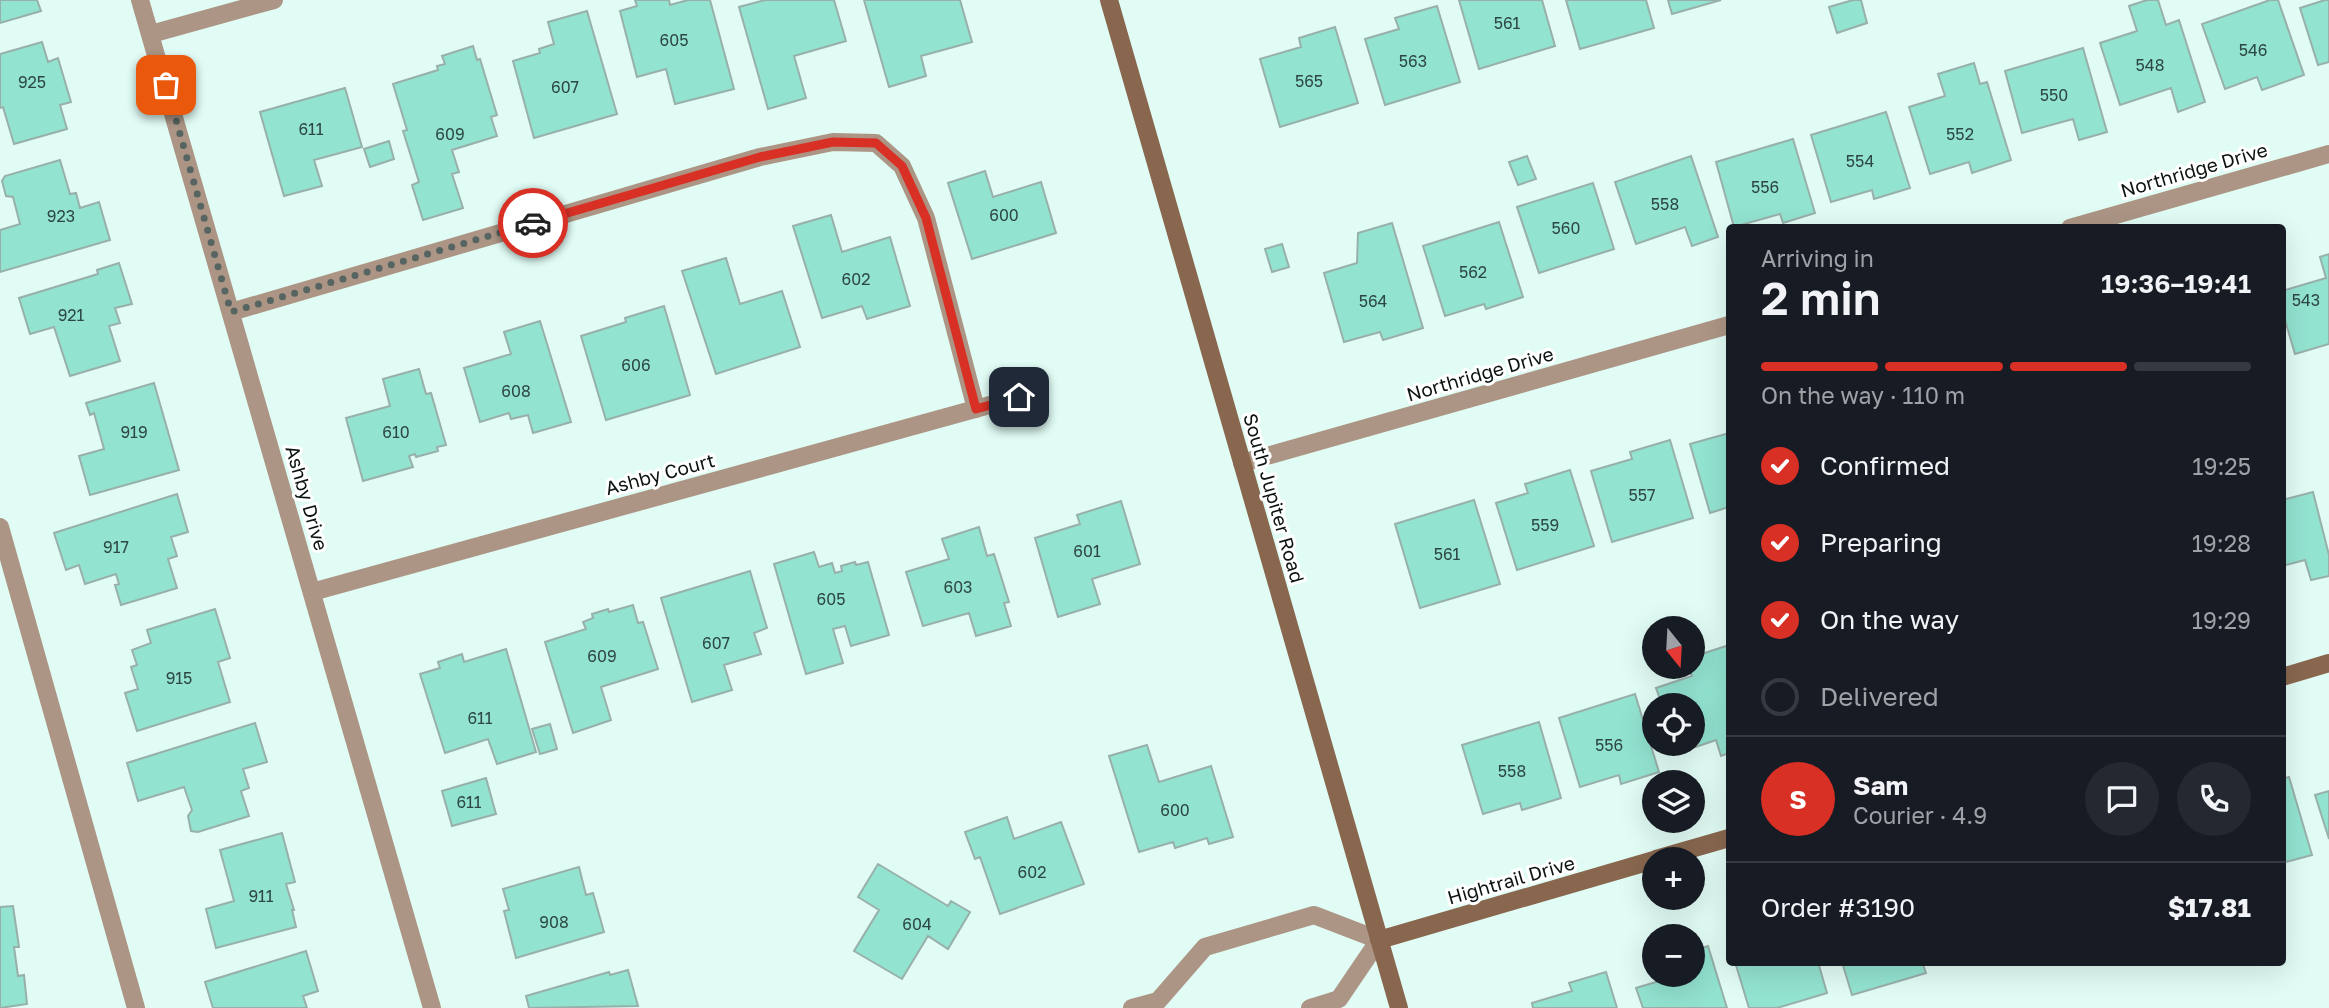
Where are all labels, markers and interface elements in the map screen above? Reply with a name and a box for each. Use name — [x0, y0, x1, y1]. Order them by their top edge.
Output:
house number: 561 — [1494, 13, 1521, 33]
house number: 605 — [660, 30, 688, 50]
house number: 546 — [2239, 40, 2267, 60]
house number: 563 — [1399, 51, 1427, 71]
pin — [136, 55, 196, 115]
house number: 548 — [2136, 55, 2164, 75]
icon: bag — [147, 66, 185, 104]
house number: 565 — [1295, 71, 1323, 91]
house number: 925 — [18, 72, 46, 92]
house number: 607 — [551, 77, 579, 97]
house number: 550 — [2040, 85, 2068, 105]
house number: 611 — [298, 119, 324, 139]
house number: 609 — [435, 124, 465, 144]
house number: 552 — [1946, 124, 1974, 144]
street label: Northridge Drive — [2118, 138, 2270, 201]
house number: 554 — [1846, 151, 1874, 171]
house number: 556 — [1751, 177, 1779, 197]
courier — [498, 188, 568, 258]
house number: 558 — [1651, 194, 1679, 214]
icon: car — [514, 204, 552, 242]
house number: 600 — [989, 205, 1019, 225]
house number: 923 — [47, 206, 75, 226]
house number: 560 — [1552, 218, 1580, 238]
text: Arriving in — [1761, 244, 1874, 272]
house number: 562 — [1459, 262, 1487, 282]
text: 19:36–19:41 — [2101, 268, 2251, 299]
house number: 602 — [842, 269, 870, 289]
text: 2 min — [1761, 270, 1881, 325]
house number: 543 — [2292, 290, 2320, 310]
house number: 564 — [1359, 291, 1387, 311]
house number: 921 — [58, 305, 85, 325]
street label: Northridge Drive — [1404, 342, 1556, 405]
house number: 606 — [621, 355, 651, 375]
pin — [989, 367, 1049, 427]
icon: home — [1000, 378, 1038, 416]
house number: 608 — [501, 381, 531, 401]
text: On the way · 110 m — [1761, 381, 1965, 409]
street label: South Jupiter Road — [1239, 410, 1310, 585]
house number: 919 — [120, 422, 148, 442]
house number: 610 — [382, 422, 410, 442]
street label: Ashby Drive — [282, 443, 333, 553]
icon: check — [1761, 447, 1799, 485]
street label: Ashby Court — [603, 448, 717, 499]
text: Confirmed — [1820, 450, 1950, 481]
text: 19:25 — [2192, 452, 2251, 480]
house number: 557 — [1628, 485, 1656, 505]
house number: 559 — [1531, 515, 1559, 535]
icon: check — [1761, 524, 1799, 562]
text: Preparing — [1820, 527, 1942, 558]
text: 19:28 — [2192, 529, 2251, 557]
house number: 917 — [103, 537, 129, 557]
house number: 601 — [1073, 541, 1101, 561]
house number: 561 — [1434, 544, 1461, 564]
house number: 603 — [944, 577, 972, 597]
house number: 605 — [817, 589, 845, 609]
icon: check — [1761, 601, 1799, 639]
text: On the way — [1820, 604, 1959, 635]
text: 19:29 — [2192, 606, 2251, 634]
north arrow — [1642, 616, 1704, 679]
map controls — [1642, 616, 1705, 987]
house number: 607 — [702, 633, 730, 653]
house number: 609 — [587, 646, 617, 666]
house number: 915 — [166, 668, 192, 688]
text: Delivered — [1820, 681, 1939, 712]
button: locate — [1642, 693, 1705, 756]
house number: 611 — [467, 708, 493, 728]
house number: 556 — [1595, 735, 1623, 755]
house number: 558 — [1498, 761, 1526, 781]
button: chat — [2085, 762, 2159, 836]
button: phone — [2177, 762, 2251, 836]
button: layers — [1642, 770, 1705, 833]
text: Sam — [1853, 770, 1908, 801]
text: S — [1789, 784, 1807, 815]
house number: 611 — [456, 792, 482, 812]
house number: 600 — [1160, 800, 1190, 820]
text: Courier · 4.9 — [1853, 801, 1987, 829]
button: + — [1642, 847, 1705, 910]
street label: Hightrail Drive — [1445, 850, 1577, 909]
house number: 602 — [1018, 862, 1046, 882]
house number: 911 — [248, 886, 274, 906]
text: Order #3190 — [1761, 892, 1915, 923]
text: $17.81 — [2168, 892, 2251, 923]
house number: 908 — [539, 912, 569, 932]
house number: 604 — [902, 914, 932, 934]
button: − — [1642, 924, 1705, 987]

